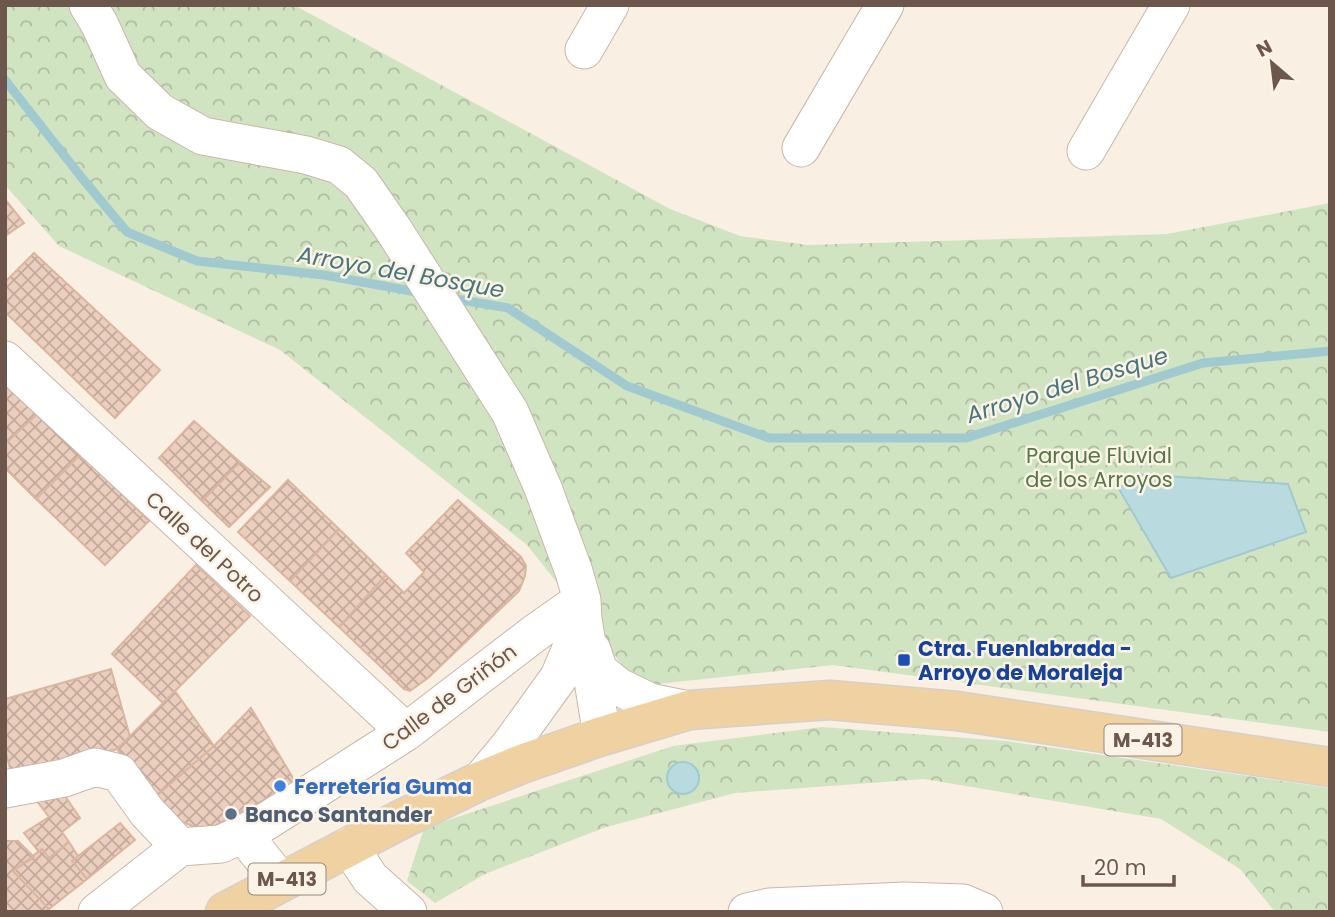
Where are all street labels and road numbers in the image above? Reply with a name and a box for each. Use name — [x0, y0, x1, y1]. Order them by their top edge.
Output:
street label: Calle del Potro — [140, 485, 270, 609]
street label: Calle de Griñón — [376, 637, 522, 757]
road number: M-413 — [1104, 724, 1182, 755]
road number: M-413 — [248, 864, 326, 894]

